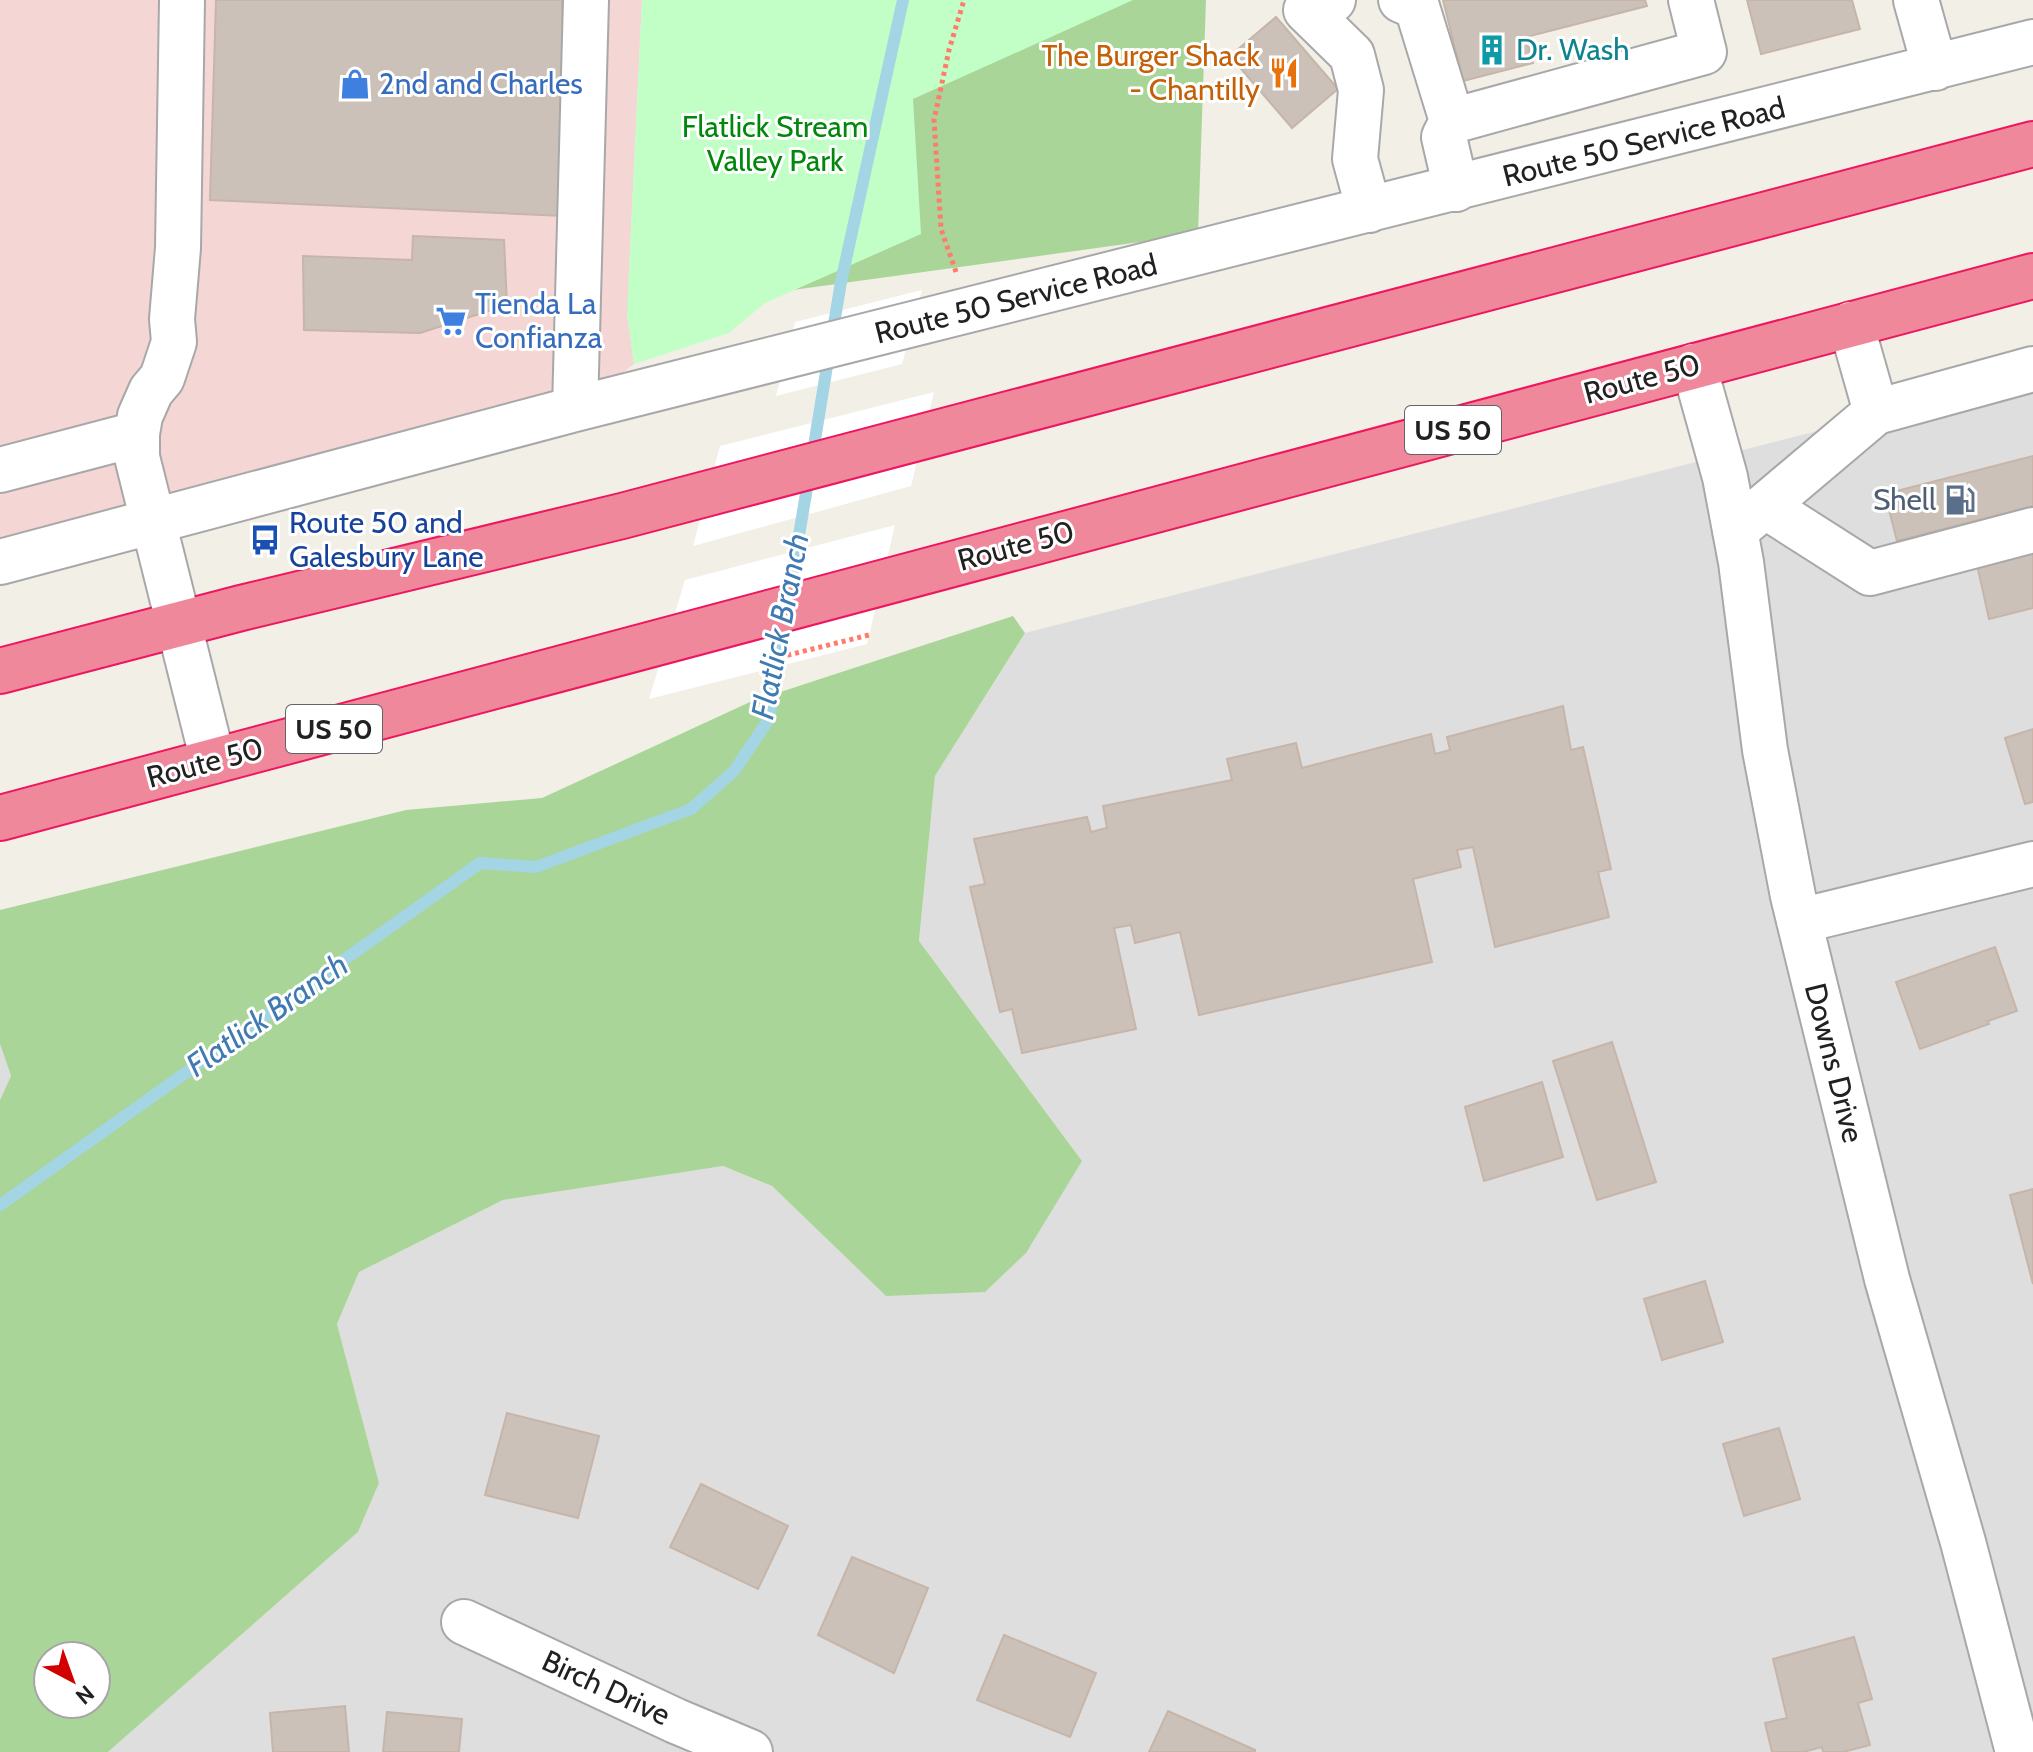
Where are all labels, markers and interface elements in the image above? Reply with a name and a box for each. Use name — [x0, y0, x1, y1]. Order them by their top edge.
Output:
place label: Dr. Wash — [1516, 31, 1629, 68]
building icon: Dr. Wash — [1475, 33, 1509, 67]
place label: The Burger Shack - Chantilly — [1041, 37, 1261, 108]
restaurant icon: The Burger Shack - Chantilly — [1267, 56, 1301, 90]
place label: 2nd and Charles — [379, 65, 583, 102]
shop icon: 2nd and Charles — [338, 67, 372, 101]
street label: Route 50 Service Road — [1499, 89, 1789, 195]
park label: Flatlick Stream Valley Park — [682, 108, 868, 179]
street label: Route 50 Service Road — [871, 246, 1161, 352]
place label: Tienda La Confianza — [475, 285, 603, 356]
supermarket icon: Tienda La Confianza — [434, 304, 468, 338]
street label: Route 50 — [1580, 345, 1704, 412]
road number: US 50 — [1405, 406, 1501, 454]
place label: Shell — [1873, 481, 1936, 518]
fuel station icon: Shell — [1943, 483, 1977, 517]
place label: Route 50 and Galesbury Lane — [289, 504, 484, 575]
street label: Route 50 — [954, 512, 1078, 579]
bus stop icon: Route 50 and Galesbury Lane — [248, 523, 282, 557]
water label: Flatlick Branch — [742, 530, 817, 722]
road number: US 50 — [286, 705, 382, 753]
street label: Route 50 — [143, 729, 267, 796]
water label: Flatlick Branch — [178, 945, 355, 1085]
street label: Downs Drive — [1797, 979, 1872, 1146]
north arrow — [32, 1640, 112, 1720]
street label: Birch Drive — [536, 1642, 676, 1733]
text: N — [70, 1679, 100, 1710]

